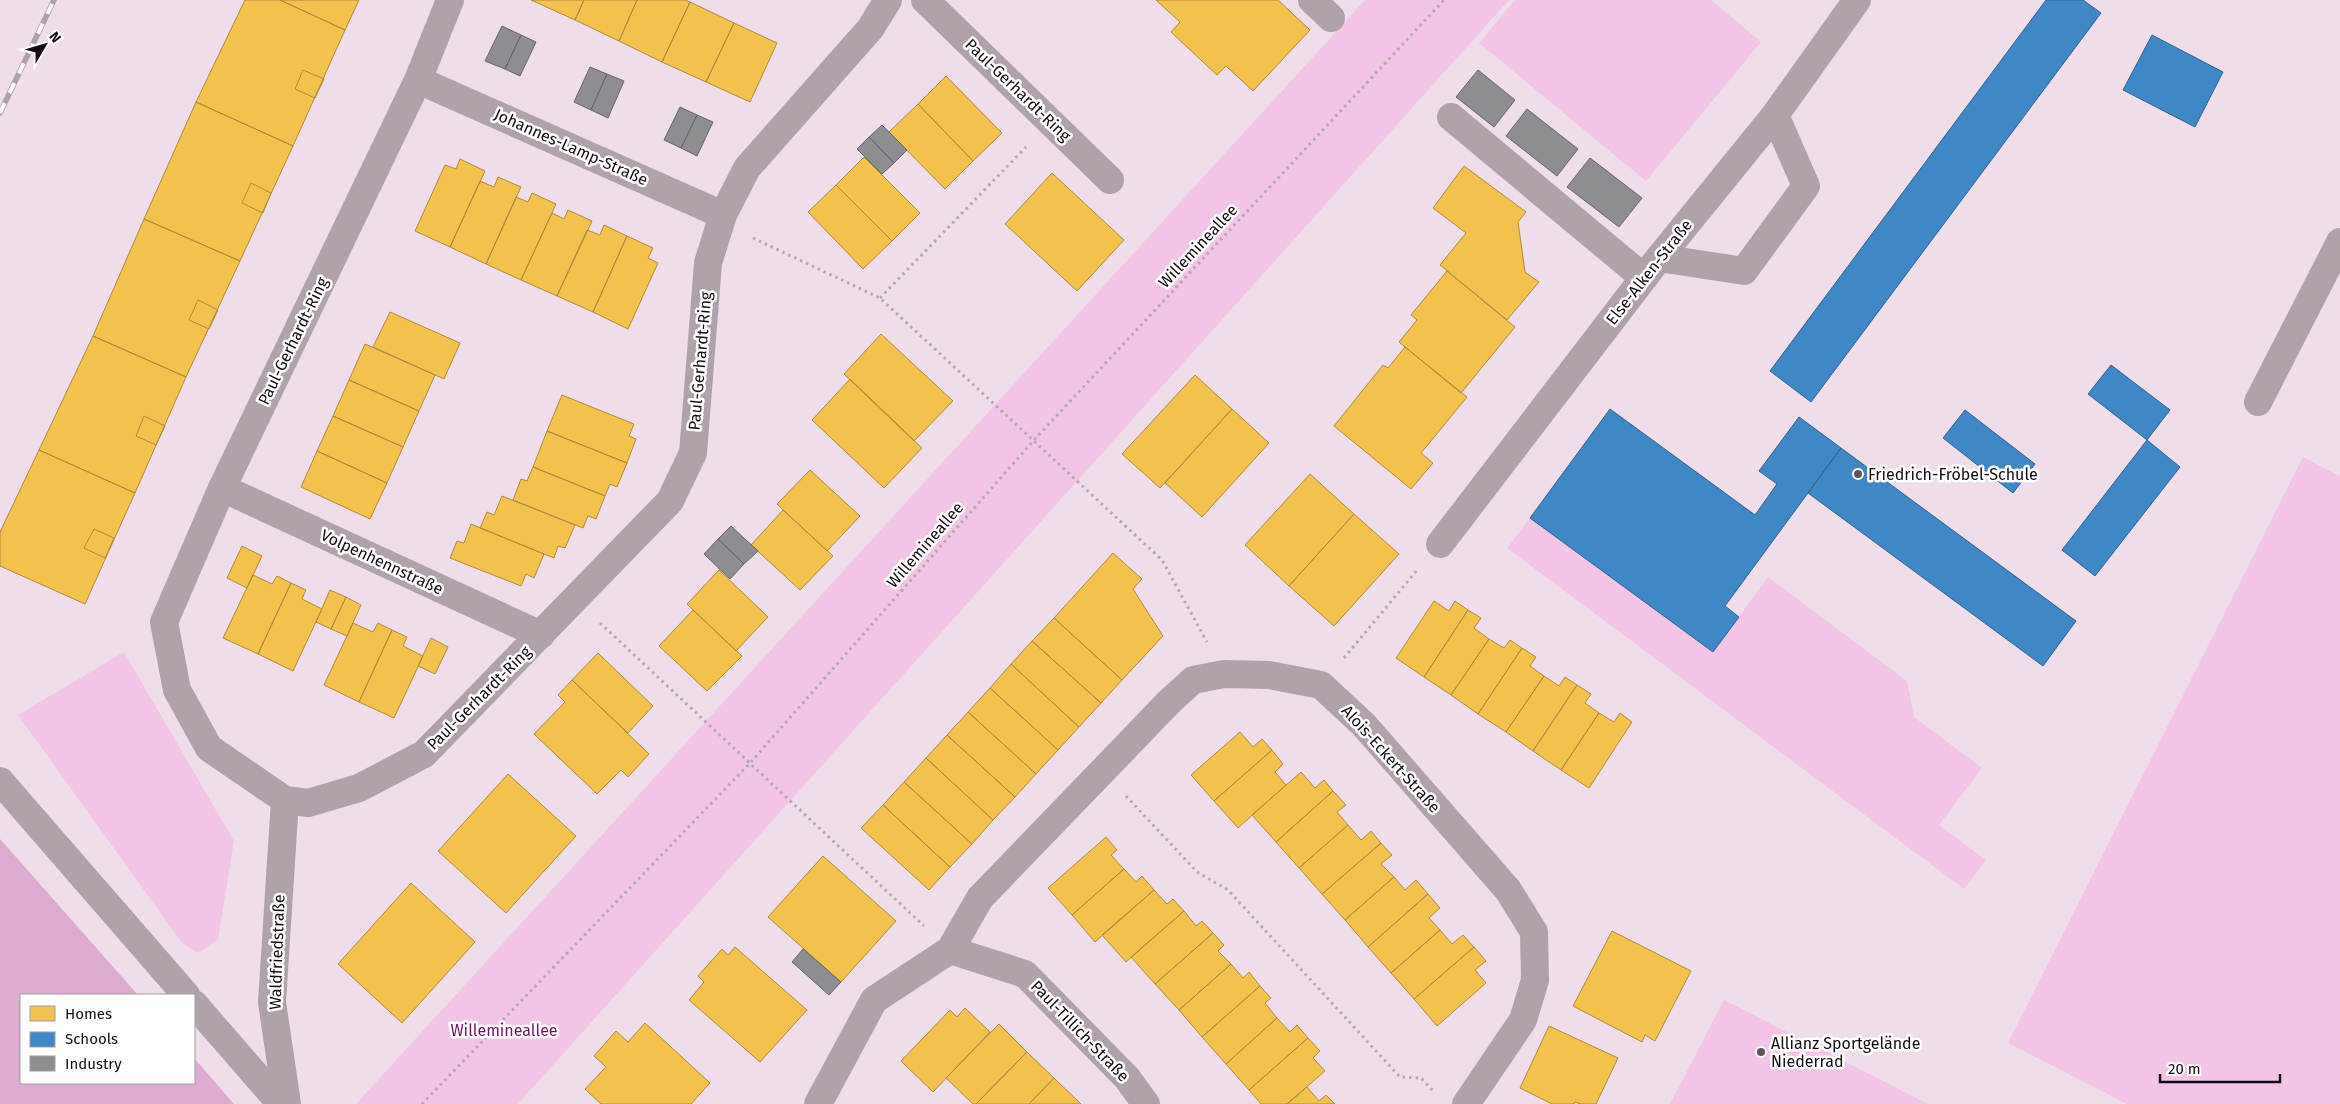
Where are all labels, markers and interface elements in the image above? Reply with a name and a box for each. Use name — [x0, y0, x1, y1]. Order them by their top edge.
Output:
north arrow — [20, 20, 70, 70]
text: N — [45, 28, 64, 46]
street label: Paul-Gerhardt-Ring — [961, 35, 1075, 146]
street label: Johannes-Lamp-Straße — [491, 105, 651, 189]
street label: Willemineallee — [1155, 200, 1241, 292]
street label: Else-Alken-Straße — [1602, 216, 1696, 328]
street label: Paul-Gerhardt-Ring — [254, 274, 332, 408]
street label: Paul-Gerhardt-Ring — [684, 290, 716, 431]
place label: Friedrich-Fröbel-Schule — [1868, 465, 2038, 484]
marker: Friedrich-Fröbel-Schule — [1852, 468, 1864, 480]
street label: Willemineallee — [883, 498, 967, 592]
street label: Volpenhennstraße — [318, 525, 446, 599]
street label: Paul-Gerhardt-Ring — [423, 642, 535, 754]
street label: Alois-Eckert-Straße — [1338, 701, 1444, 817]
street label: Waldfriedstraße — [265, 894, 289, 1010]
street label: Paul-Tillich-Straße — [1027, 977, 1133, 1085]
legend — [20, 994, 195, 1084]
text: Homes — [65, 1005, 112, 1023]
park label: Willemineallee — [450, 1021, 558, 1040]
text: Schools — [65, 1030, 118, 1048]
place label: Allianz Sportgelände Niederrad — [1771, 1034, 1920, 1071]
marker: Allianz Sportgelände Niederrad — [1755, 1046, 1767, 1058]
scale bar — [2160, 1052, 2280, 1084]
text: Industry — [65, 1055, 122, 1073]
text: 20 m — [2168, 1060, 2201, 1078]

